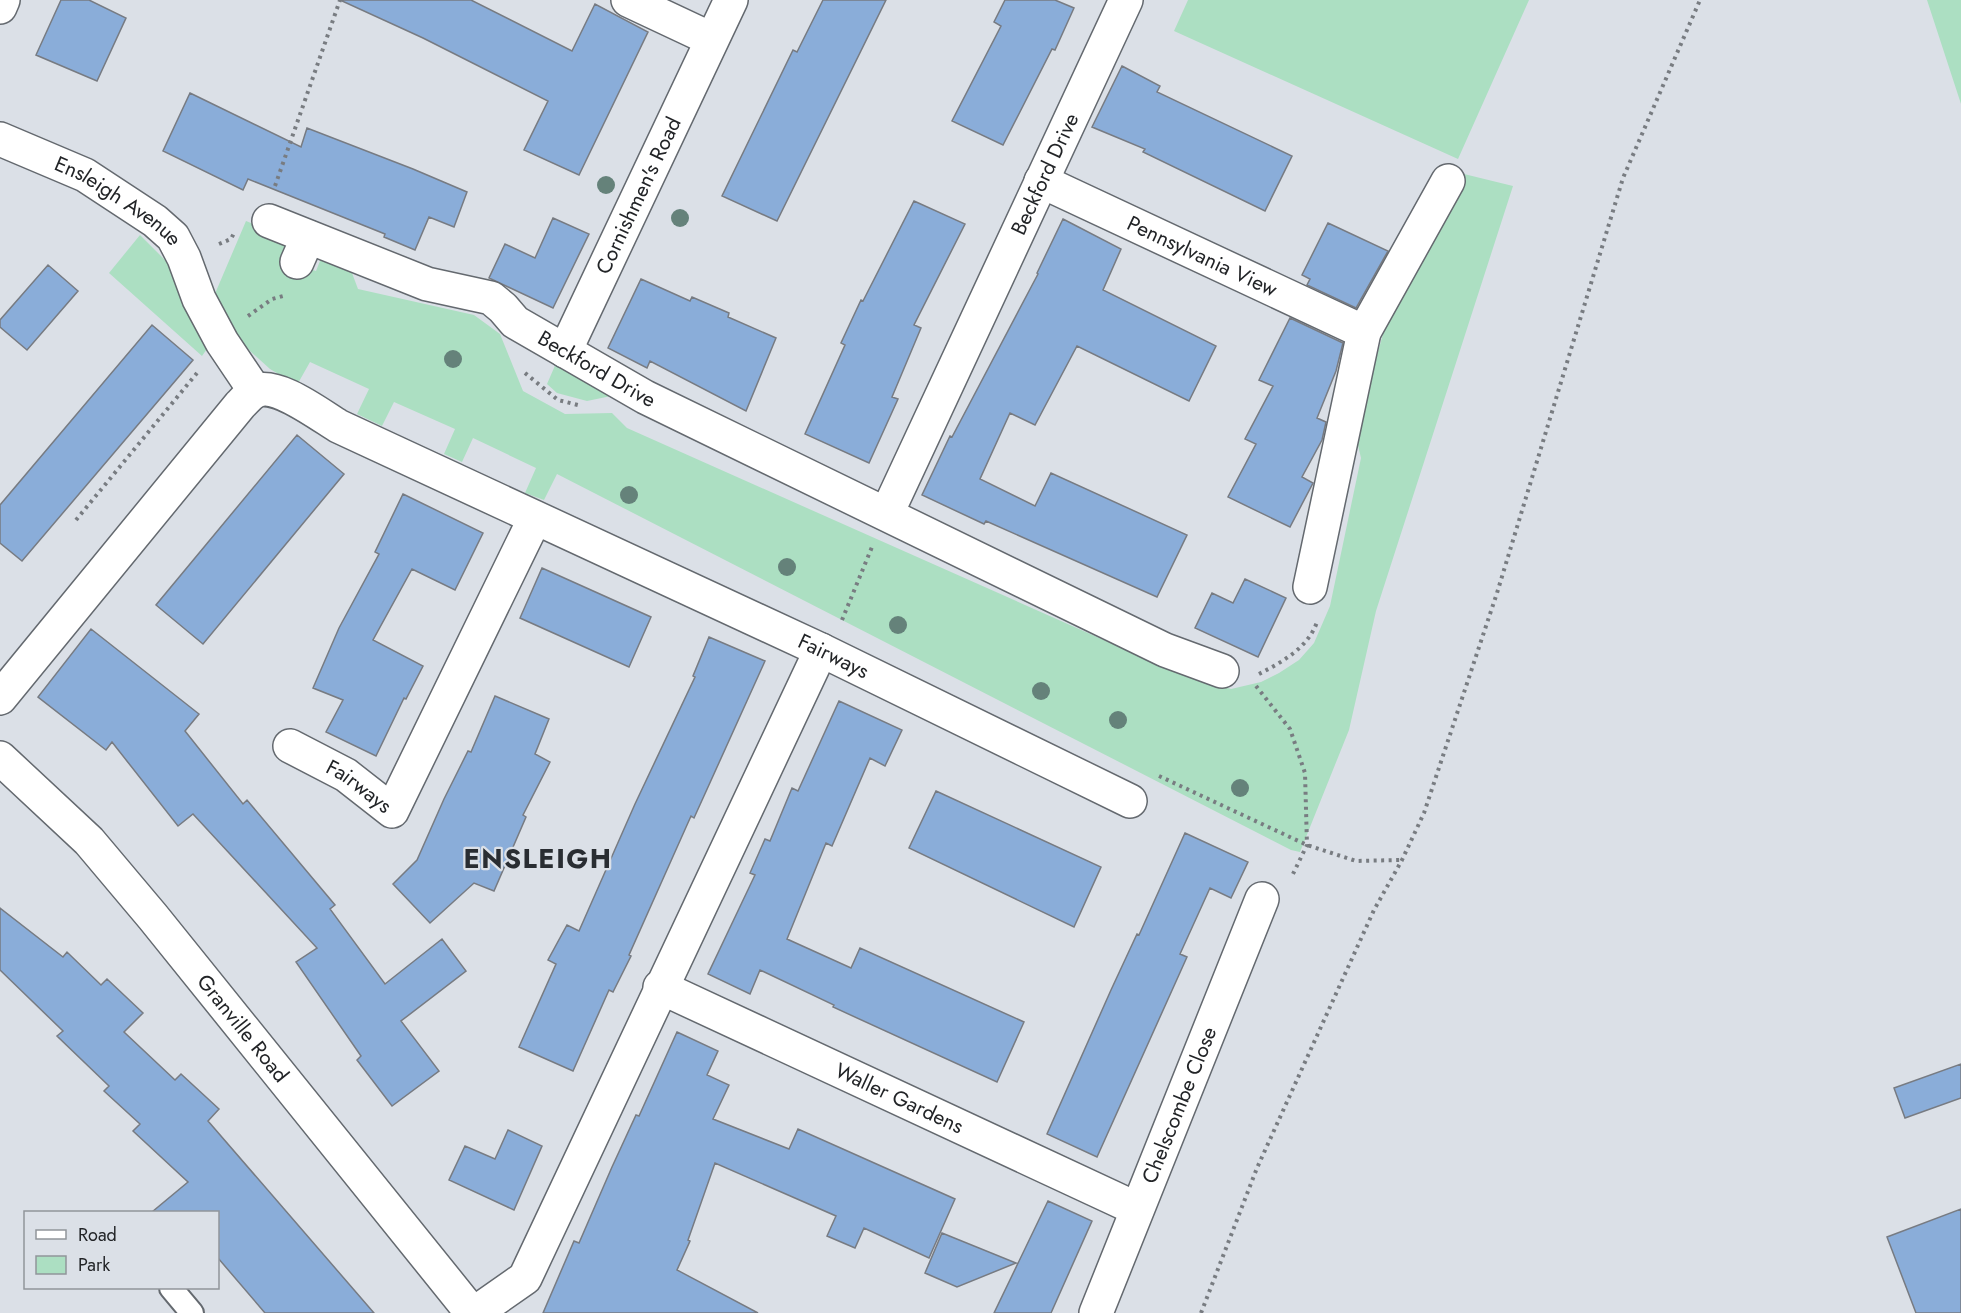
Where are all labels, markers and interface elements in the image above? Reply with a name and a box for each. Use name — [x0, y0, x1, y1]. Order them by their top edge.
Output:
street label: Beckford Drive — [1004, 108, 1086, 240]
street label: Cornishmen's Road — [588, 112, 689, 279]
street label: Ensleigh Avenue — [50, 149, 190, 251]
street label: Pennsylvania View — [1122, 208, 1283, 305]
street label: Beckford Drive — [532, 323, 661, 415]
street label: Fairways — [793, 626, 874, 686]
street label: Fairways — [321, 752, 398, 820]
district label: ENSLEIGH — [464, 839, 612, 878]
street label: Granville Road — [190, 968, 296, 1089]
street label: Chelscombe Close — [1134, 1022, 1224, 1188]
street label: Waller Gardens — [830, 1056, 969, 1141]
legend — [24, 1211, 219, 1289]
text: Road — [78, 1222, 117, 1248]
text: Park — [78, 1252, 110, 1278]

